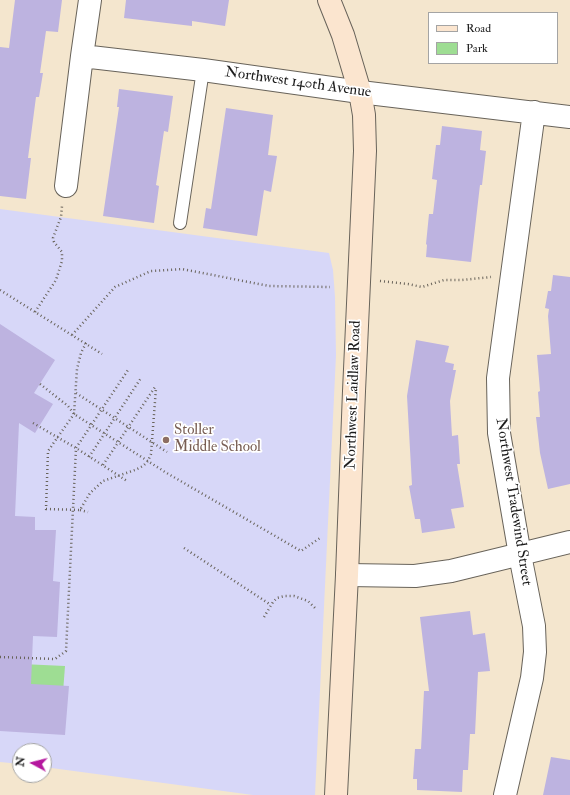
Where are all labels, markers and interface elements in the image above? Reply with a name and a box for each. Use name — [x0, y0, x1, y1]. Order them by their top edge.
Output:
legend — [428, 12, 558, 64]
text: Road — [466, 21, 491, 36]
text: Park — [466, 41, 488, 56]
street label: Northwest 140th Avenue — [224, 64, 372, 102]
street label: Northwest Laidlaw Road — [342, 320, 366, 470]
street label: Northwest Tradewind Street — [491, 417, 535, 587]
place label: Stoller Middle School — [174, 422, 261, 457]
marker: Stoller Middle School — [161, 435, 171, 445]
north arrow — [12, 743, 52, 783]
text: N — [14, 756, 28, 767]

